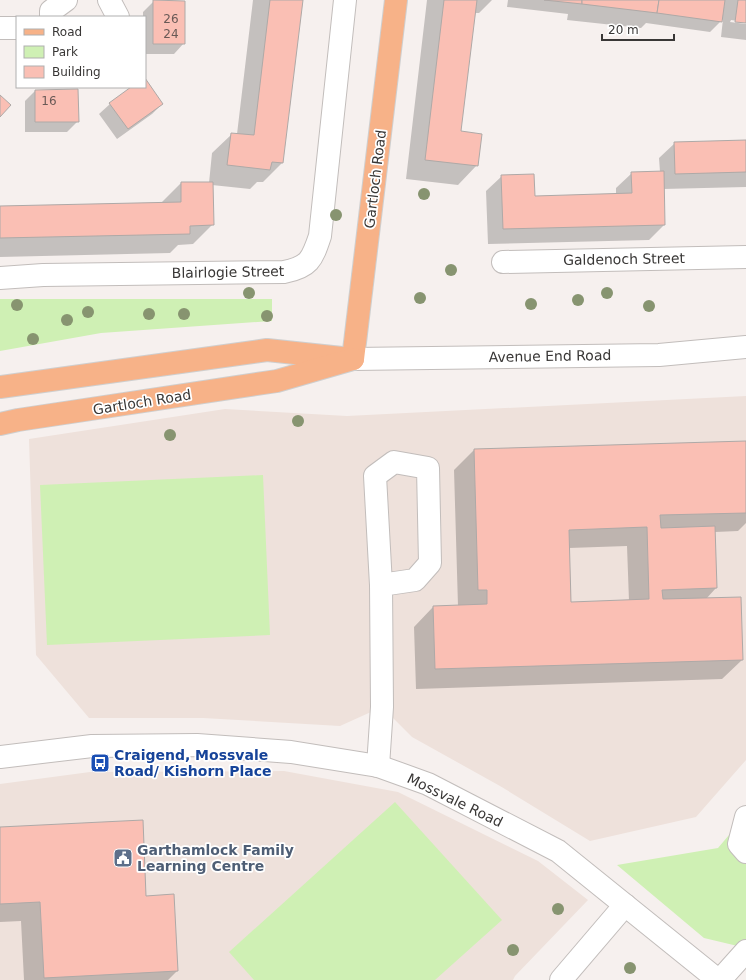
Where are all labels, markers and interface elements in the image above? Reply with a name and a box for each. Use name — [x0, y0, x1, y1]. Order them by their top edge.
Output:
house number: 26 — [163, 12, 179, 26]
legend — [16, 16, 146, 88]
scale bar — [602, 16, 674, 42]
text: 20 m — [608, 23, 639, 37]
text: Road — [52, 25, 82, 39]
house number: 24 — [163, 27, 179, 41]
text: Park — [52, 45, 78, 59]
text: Building — [52, 65, 101, 79]
house number: 16 — [41, 94, 57, 108]
street label: Gartloch Road — [361, 129, 389, 229]
street label: Galdenoch Street — [563, 250, 686, 268]
street label: Blairlogie Street — [172, 263, 285, 281]
street label: Avenue End Road — [489, 347, 611, 365]
street label: Gartloch Road — [92, 386, 192, 418]
place label: Craigend, Mossvale Road/ Kishorn Place — [114, 747, 271, 779]
bus stop icon: Craigend, Mossvale Road/ Kishorn Place — [89, 752, 111, 774]
street label: Mossvale Road — [405, 770, 505, 830]
place label: Garthamlock Family Learning Centre — [137, 842, 294, 874]
public building icon: Garthamlock Family Learning Centre — [112, 847, 134, 869]

